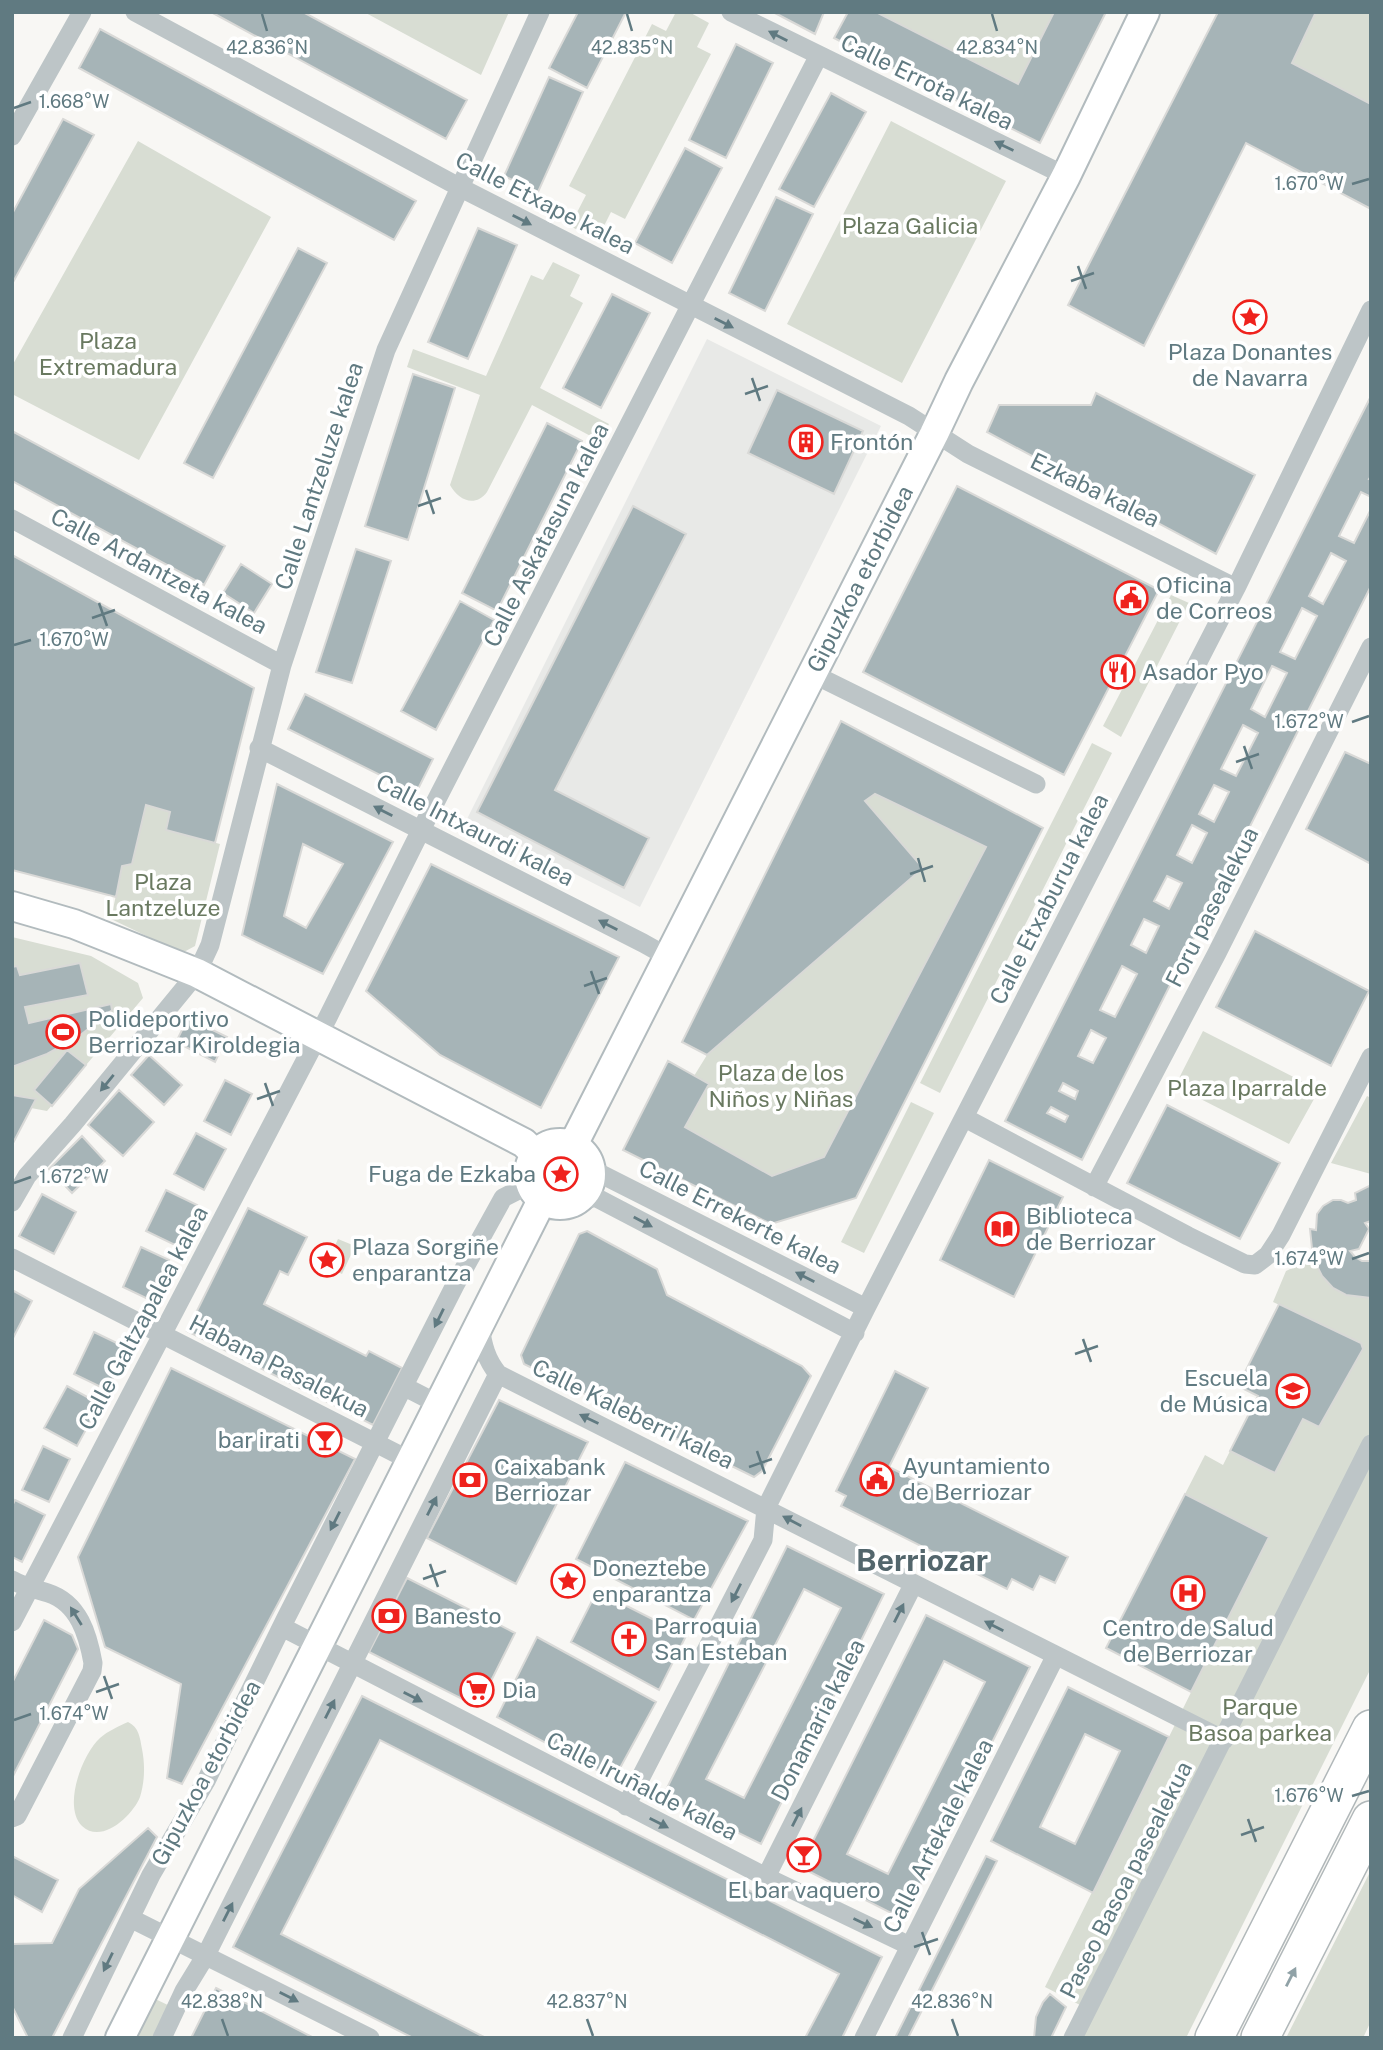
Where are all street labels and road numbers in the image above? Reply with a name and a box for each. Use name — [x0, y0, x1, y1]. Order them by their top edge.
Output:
street label: Calle Errota kalea — [837, 28, 1018, 135]
street label: Calle Etxape kalea — [451, 146, 639, 259]
street label: Calle Lantzeluze kalea — [269, 359, 368, 593]
street label: Calle Askatasuna kalea — [477, 418, 614, 651]
street label: Ezkaba kalea — [1026, 447, 1164, 532]
street label: Gipuzkoa etorbidea — [801, 481, 918, 677]
street label: Calle Ardantzeta kalea — [46, 502, 272, 639]
street label: Calle Intxaurdi kalea — [372, 768, 579, 891]
street label: Calle Etxaburua kalea — [984, 789, 1113, 1009]
street label: Foru pasealekua — [1160, 822, 1263, 991]
street label: Calle Errekerte kalea — [635, 1154, 846, 1279]
street label: Calle Galtzapalea kalea — [72, 1201, 213, 1434]
street label: Habana Pasalekua — [185, 1309, 373, 1422]
street label: Calle Kaleberri kalea — [528, 1353, 738, 1474]
street label: Donamaria kalea — [765, 1634, 870, 1805]
street label: Gipuzkoa etorbidea — [145, 1676, 266, 1870]
street label: Calle Iruñalde kalea — [542, 1726, 742, 1845]
street label: Calle Artekale kalea — [877, 1734, 998, 1937]
street label: Paseo Basoa pasealekua — [1054, 1757, 1197, 2003]

